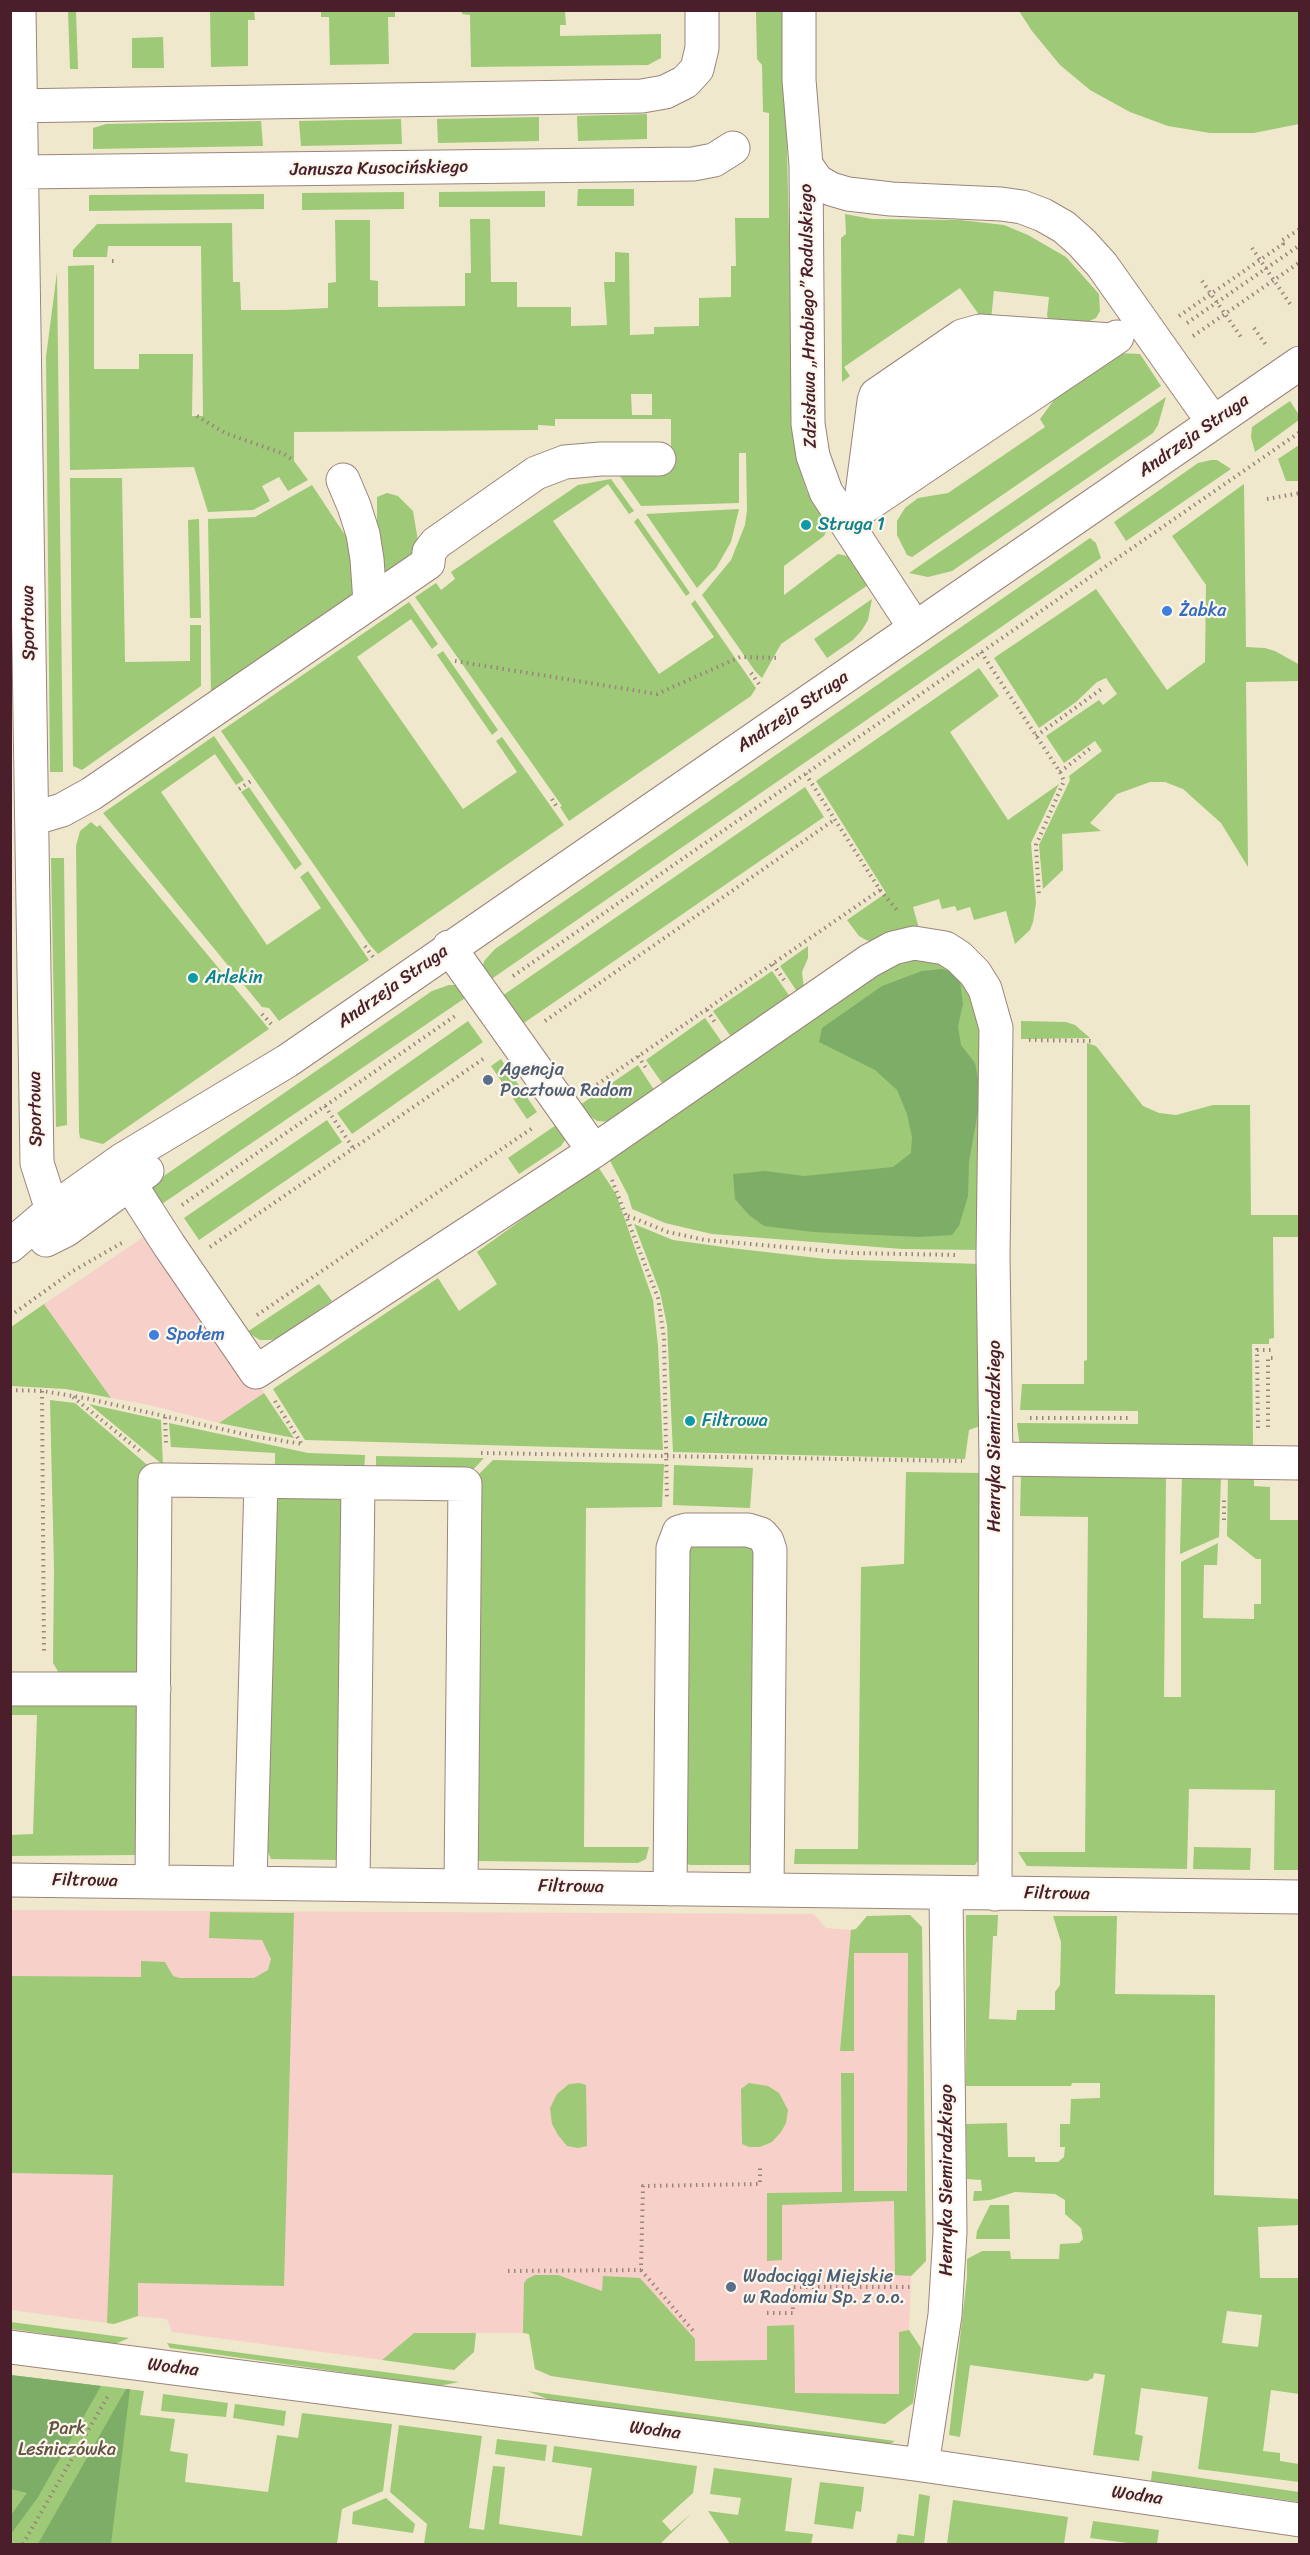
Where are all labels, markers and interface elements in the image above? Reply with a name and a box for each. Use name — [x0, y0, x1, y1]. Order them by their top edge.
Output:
street label: Janusza Kusocińskiego — [290, 157, 468, 181]
street label: Zdzisława „Hrabiego” Radulskiego — [796, 184, 822, 448]
street label: Andrzeja Struga — [1135, 390, 1253, 482]
place label: Struga 1 — [818, 514, 885, 536]
marker: Struga 1 — [799, 518, 813, 532]
street label: Sportowa — [18, 585, 40, 661]
place label: Żabka — [1179, 600, 1226, 622]
marker: Żabka — [1160, 604, 1174, 618]
street label: Andrzeja Struga — [733, 667, 853, 757]
street label: Andrzeja Struga — [334, 941, 452, 1033]
place label: Arlekin — [205, 967, 263, 989]
marker: Arlekin — [186, 971, 200, 985]
place label: Agencja Pocztowa Radom — [500, 1059, 633, 1102]
street label: Sportowa — [25, 1071, 47, 1147]
marker: Agencja Pocztowa Radom — [481, 1073, 495, 1087]
place label: Społem — [166, 1324, 225, 1346]
marker: Społem — [147, 1328, 161, 1342]
street label: Henryka Siemiradzkiego — [984, 1340, 1006, 1532]
place label: Filtrowa — [702, 1410, 768, 1432]
marker: Filtrowa — [683, 1414, 697, 1428]
street label: Filtrowa — [52, 1870, 118, 1892]
street label: Filtrowa — [538, 1876, 604, 1898]
street label: Filtrowa — [1024, 1883, 1090, 1905]
street label: Henryka Siemiradzkiego — [936, 2084, 958, 2276]
place label: Wodociągi Miejskie w Radomiu Sp. z o.o. — [743, 2266, 905, 2308]
marker: Wodociągi Miejskie w Radomiu Sp. z o.o. — [724, 2280, 738, 2294]
street label: Wodna — [146, 2354, 200, 2382]
street label: Wodna — [628, 2417, 682, 2445]
park label: Park Leśniczówka — [18, 2418, 116, 2460]
street label: Wodna — [1110, 2482, 1164, 2510]

